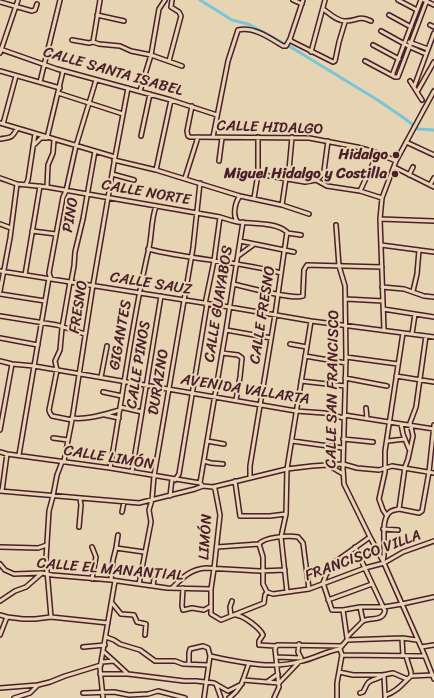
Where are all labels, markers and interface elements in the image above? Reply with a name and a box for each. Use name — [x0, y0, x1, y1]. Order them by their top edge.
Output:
street label: CALLE SANTA ISABEL — [41, 43, 185, 101]
street label: CALLE HIDALGO — [216, 117, 324, 139]
place label: Hidalgo — [339, 146, 388, 164]
marker: Hidalgo — [391, 150, 401, 160]
place label: Miguel Hidalgo y Costilla — [224, 165, 387, 183]
marker: Miguel Hidalgo y Costilla — [390, 169, 400, 179]
street label: CALLE NORTE — [100, 176, 192, 210]
street label: PINO — [59, 196, 83, 234]
street label: CALLE GUAYABOS — [201, 244, 237, 364]
street label: CALLE FRESNO — [246, 265, 280, 365]
street label: CALLE SAUZ — [109, 269, 193, 299]
street label: FRESNO — [66, 279, 92, 335]
street label: GIGANTES — [106, 298, 136, 372]
street label: CALLE SAN FRANCISCO — [323, 309, 343, 469]
street label: CALLE PINOS — [123, 320, 155, 410]
street label: DURAZNO — [145, 348, 173, 416]
street label: AVENIDA VALLARTA — [179, 371, 311, 409]
street label: CALLE LIMÓN — [63, 442, 155, 474]
street label: LIMÓN — [195, 513, 217, 561]
street label: FRANCISCO VILLA — [303, 527, 423, 585]
street label: CALLE EL MANANTIAL — [36, 555, 184, 585]

